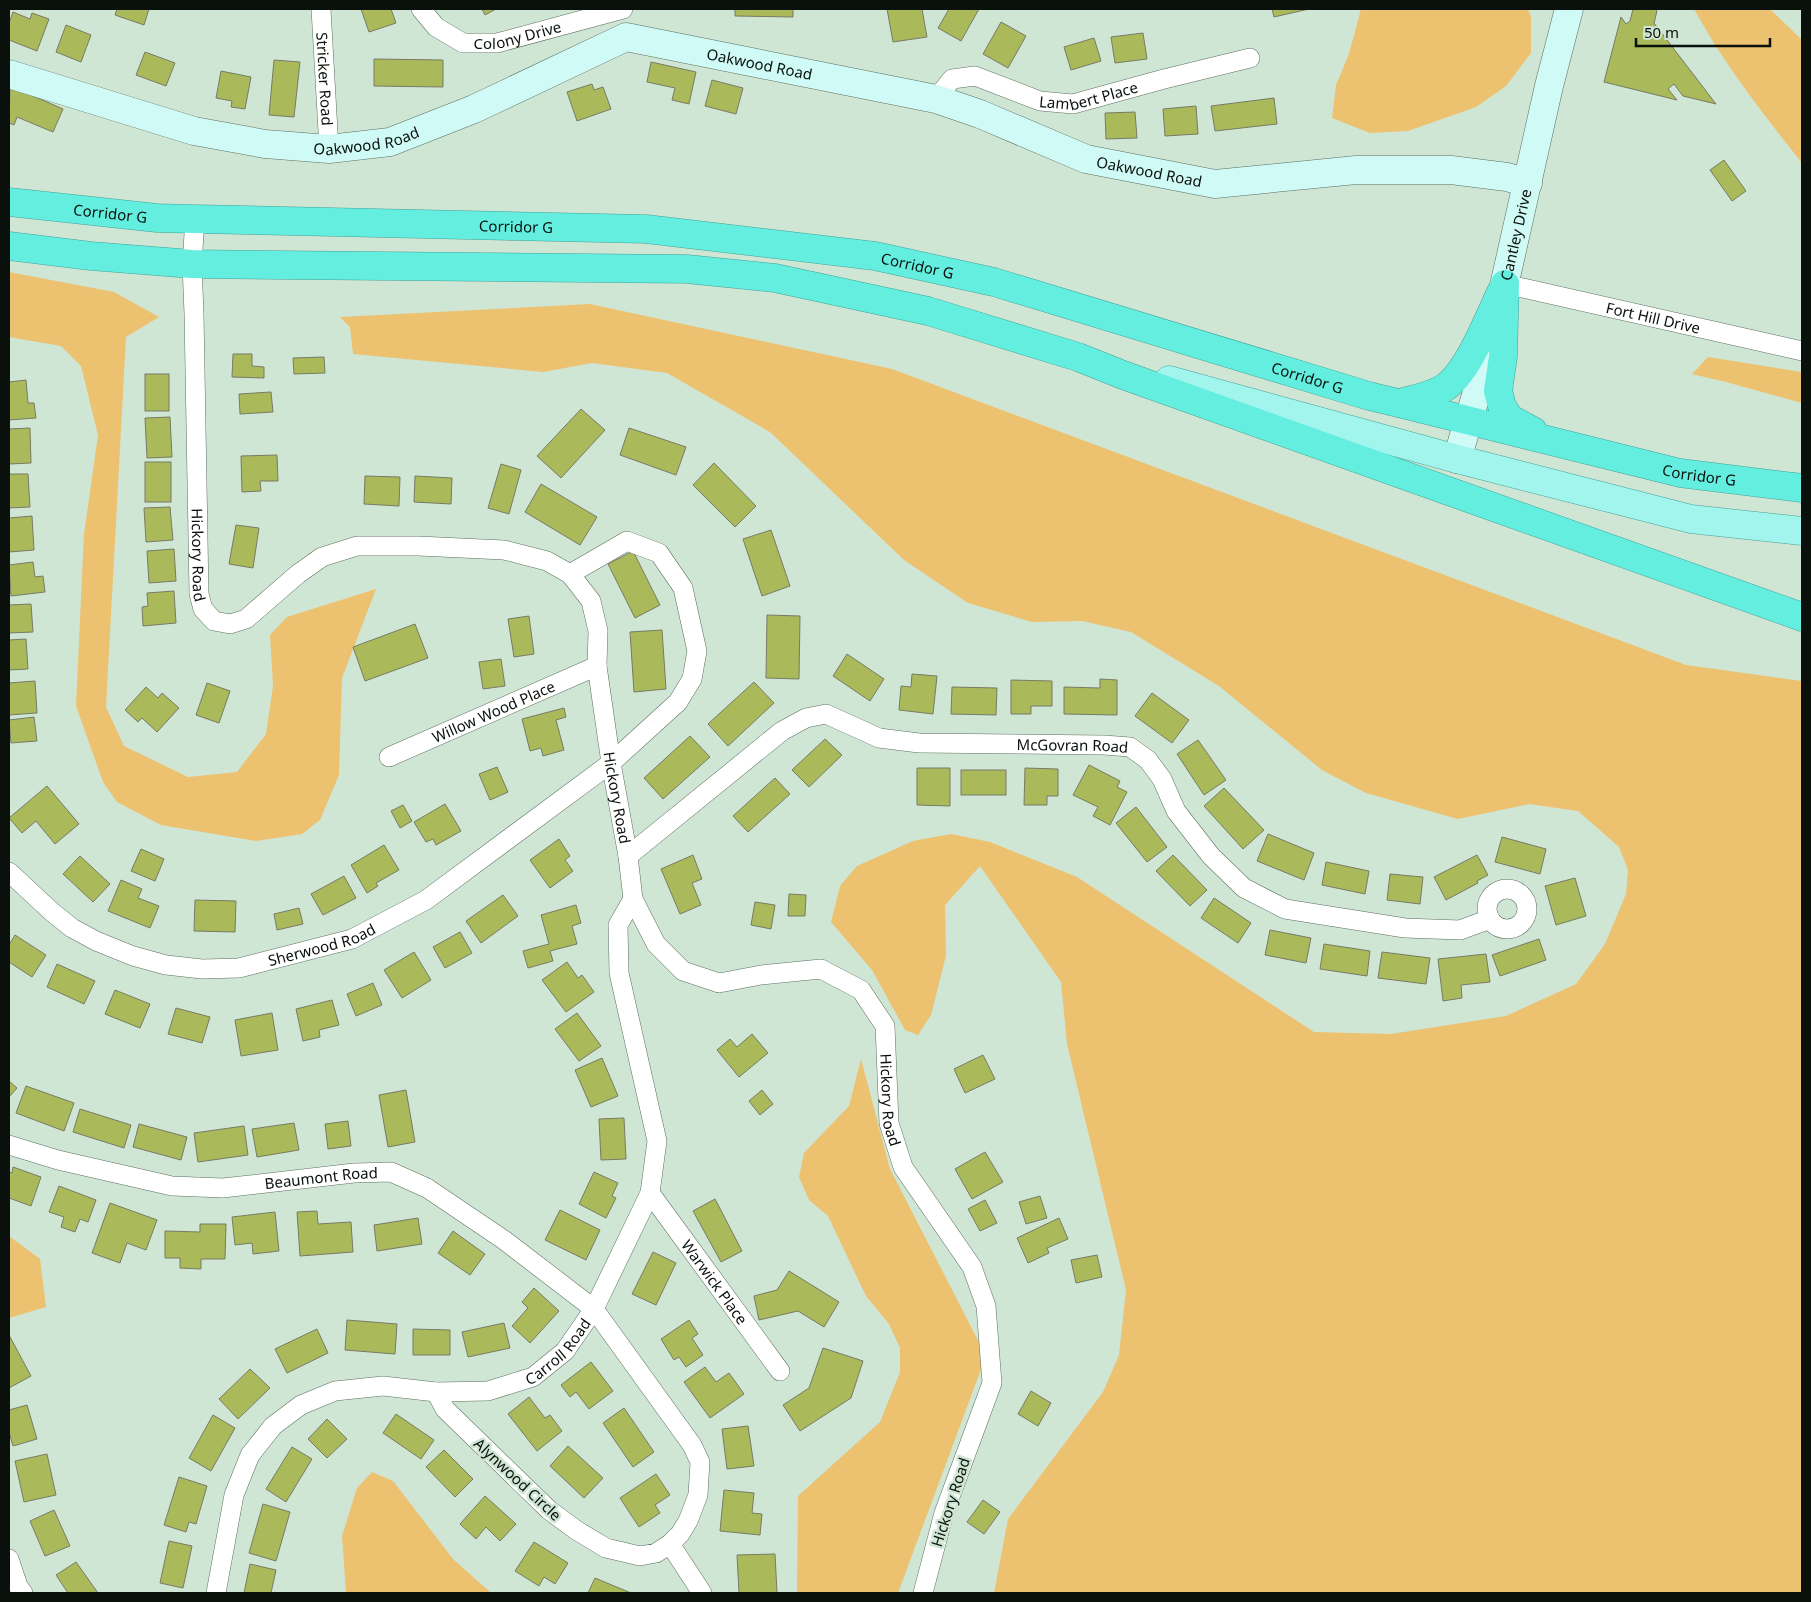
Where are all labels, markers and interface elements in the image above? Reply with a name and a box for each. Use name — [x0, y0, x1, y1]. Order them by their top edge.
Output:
scale bar — [1636, 15, 1770, 47]
street label: Colony Drive — [473, 16, 563, 53]
text: 50 m — [1644, 22, 1679, 42]
street label: Stricker Road — [312, 32, 338, 126]
street label: Oakwood Road — [705, 43, 814, 84]
street label: Lambert Place — [1038, 77, 1140, 115]
street label: Oakwood Road — [313, 122, 422, 159]
street label: Oakwood Road — [1095, 151, 1204, 191]
street label: Cantley Drive — [1496, 187, 1536, 282]
street label: Corridor G — [72, 199, 148, 227]
street label: Corridor G — [479, 215, 553, 237]
street label: Corridor G — [879, 248, 956, 283]
street label: Fort Hill Drive — [1604, 297, 1702, 338]
street label: Corridor G — [1269, 357, 1346, 398]
street label: Corridor G — [1660, 459, 1737, 490]
street label: Hickory Road — [187, 508, 211, 604]
street label: Willow Wood Place — [429, 676, 558, 747]
street label: McGovran Road — [1016, 734, 1129, 757]
street label: Hickory Road — [599, 750, 636, 845]
street label: Sherwood Road — [266, 918, 379, 970]
street label: Hickory Road — [876, 1053, 906, 1149]
street label: Beaumont Road — [264, 1162, 378, 1193]
street label: Warwick Place — [677, 1236, 752, 1328]
street label: Carroll Road — [523, 1314, 595, 1389]
street label: Alynwood Circle — [470, 1433, 566, 1525]
street label: Hickory Road — [926, 1455, 974, 1549]

